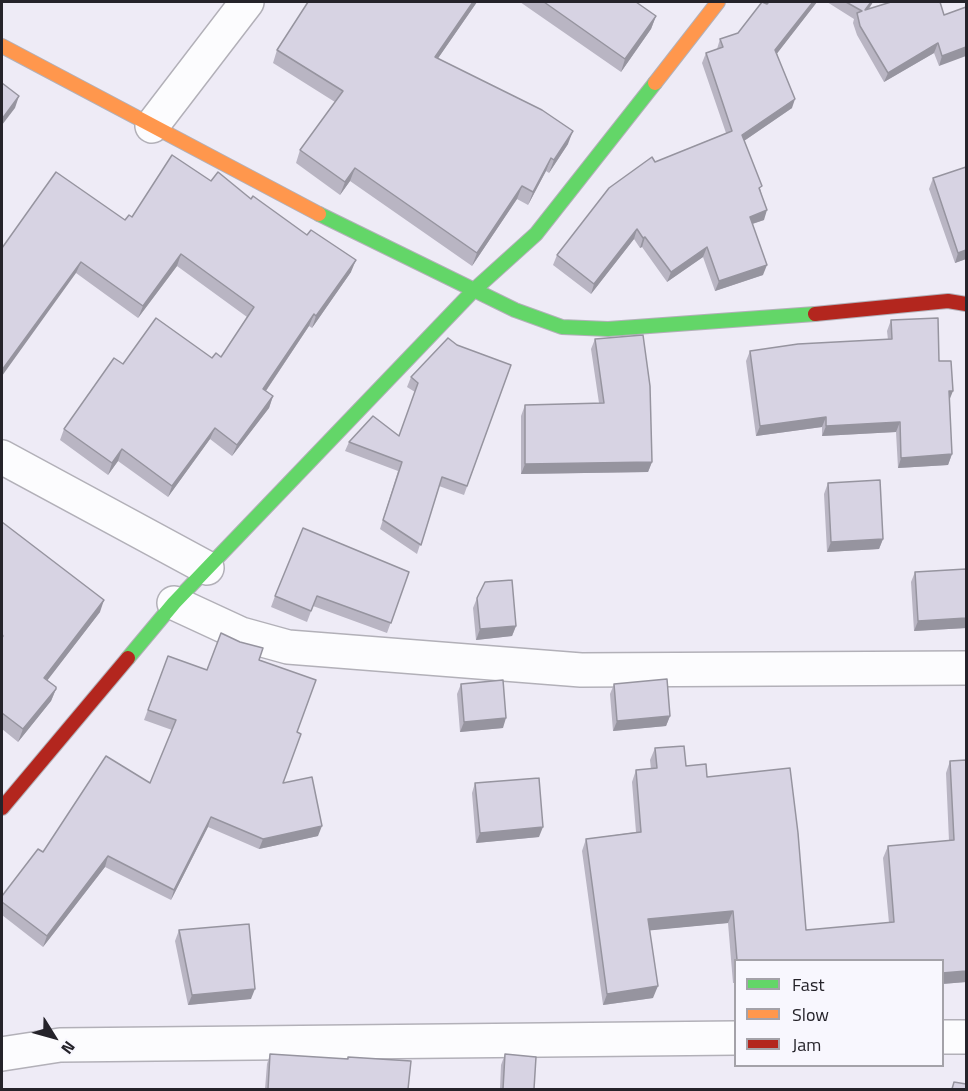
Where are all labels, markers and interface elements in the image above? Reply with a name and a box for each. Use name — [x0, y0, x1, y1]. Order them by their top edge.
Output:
legend — [734, 959, 944, 1067]
text: Fast — [792, 971, 825, 998]
text: Slow — [792, 1001, 829, 1028]
north arrow — [24, 1007, 84, 1067]
text: Jam — [792, 1031, 821, 1058]
text: N — [55, 1036, 81, 1059]

